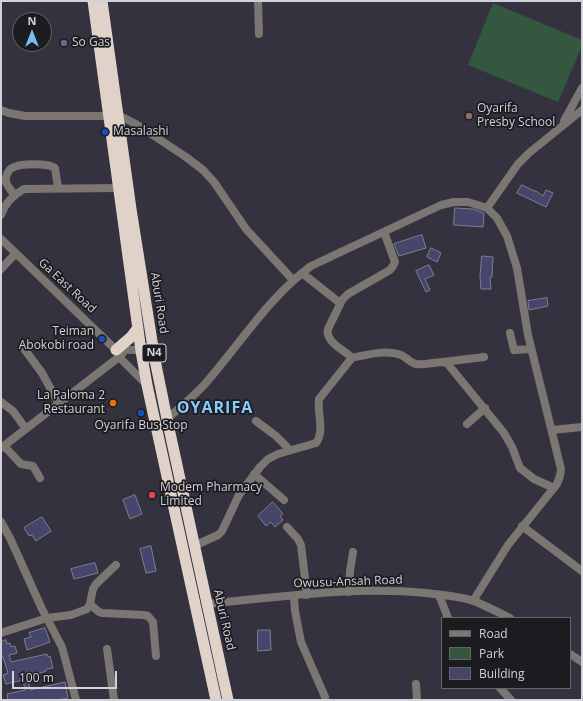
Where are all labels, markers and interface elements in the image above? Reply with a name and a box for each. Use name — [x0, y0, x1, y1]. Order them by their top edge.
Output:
north arrow — [12, 12, 52, 52]
text: N — [28, 13, 36, 28]
place label: So Gas — [72, 36, 110, 50]
marker: So Gas — [59, 38, 69, 48]
place label: Oyarifa Presby School — [477, 102, 555, 130]
marker: Oyarifa Presby School — [464, 111, 474, 121]
place label: Masalashi — [113, 125, 169, 139]
marker: Masalashi — [100, 127, 110, 137]
street label: Ga East Road — [35, 256, 99, 316]
street label: Aburi Road — [147, 271, 171, 335]
place label: Teiman Abokobi road — [19, 325, 94, 353]
marker: Teiman Abokobi road — [97, 334, 107, 344]
road number: N4 — [142, 344, 166, 362]
place label: La Paloma 2 Restaurant — [37, 389, 105, 417]
marker: La Paloma 2 Restaurant — [108, 398, 118, 408]
district label: OYARIFA — [177, 398, 253, 418]
marker: Oyarifa Bus Stop — [136, 408, 146, 418]
place label: Oyarifa Bus Stop — [94, 419, 188, 433]
place label: Modem Pharmacy Limited — [160, 481, 262, 509]
marker: Modem Pharmacy Limited — [147, 490, 157, 500]
street label: Owusu-Ansah Road — [293, 573, 403, 591]
street label: Aburi Road — [210, 588, 238, 652]
legend — [441, 617, 571, 689]
text: Road — [479, 625, 508, 642]
text: Park — [479, 645, 504, 662]
scale bar — [14, 663, 119, 689]
text: Building — [479, 665, 524, 682]
text: 100 m — [19, 669, 54, 686]

